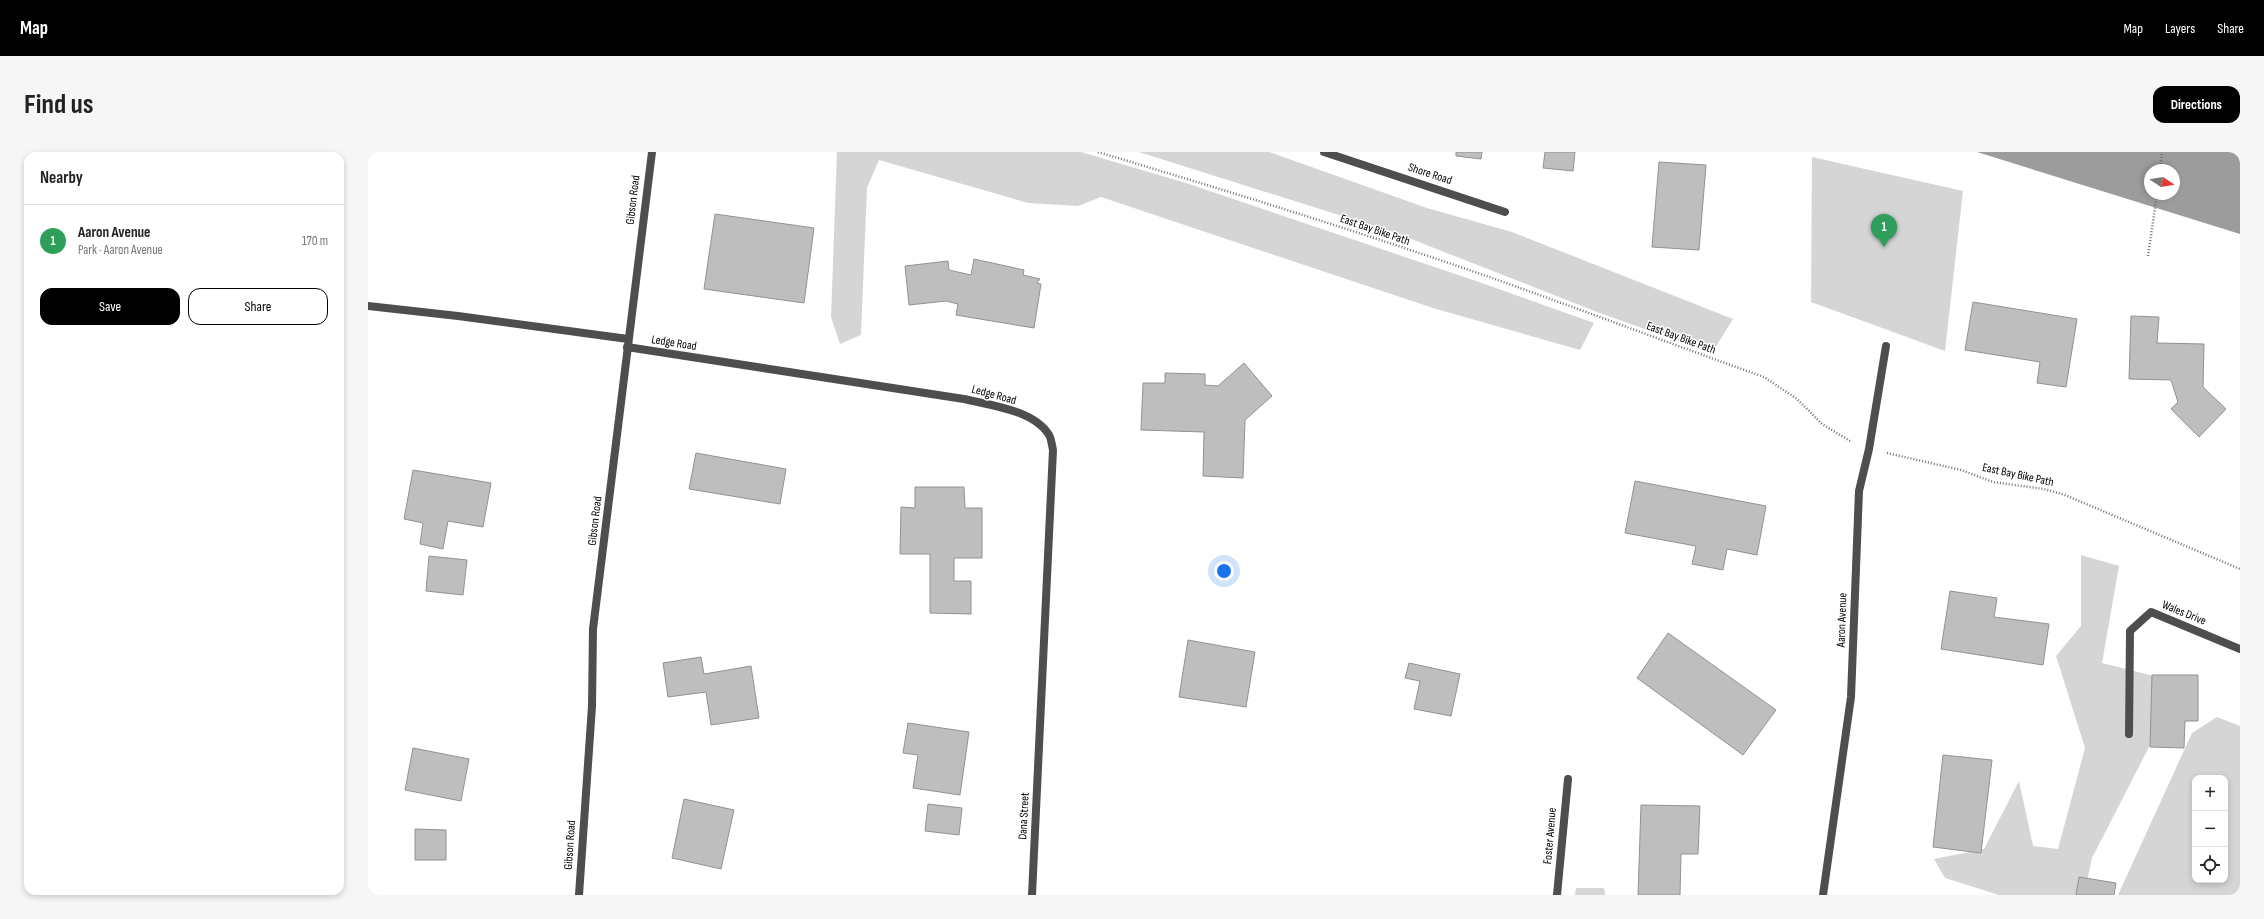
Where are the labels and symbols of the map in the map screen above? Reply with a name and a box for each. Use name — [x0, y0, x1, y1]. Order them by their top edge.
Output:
street label: Shore Road — [1406, 160, 1454, 188]
north arrow — [2144, 164, 2180, 200]
street label: Gibson Road — [623, 174, 643, 226]
street label: East Bay Bike Path — [1338, 211, 1412, 249]
pin: 1 — [1871, 214, 1897, 247]
street label: East Bay Bike Path — [1644, 319, 1718, 357]
street label: Ledge Road — [650, 332, 698, 354]
street label: Ledge Road — [970, 382, 1018, 408]
street label: East Bay Bike Path — [1981, 460, 2055, 490]
street label: Gibson Road — [585, 495, 605, 547]
your location — [1214, 561, 1234, 581]
street label: Aaron Avenue — [1834, 592, 1850, 649]
street label: Wales Drive — [2160, 597, 2208, 629]
street label: Dana Street — [1015, 792, 1033, 840]
street label: Foster Avenue — [1540, 807, 1560, 865]
street label: Gibson Road — [561, 820, 579, 870]

